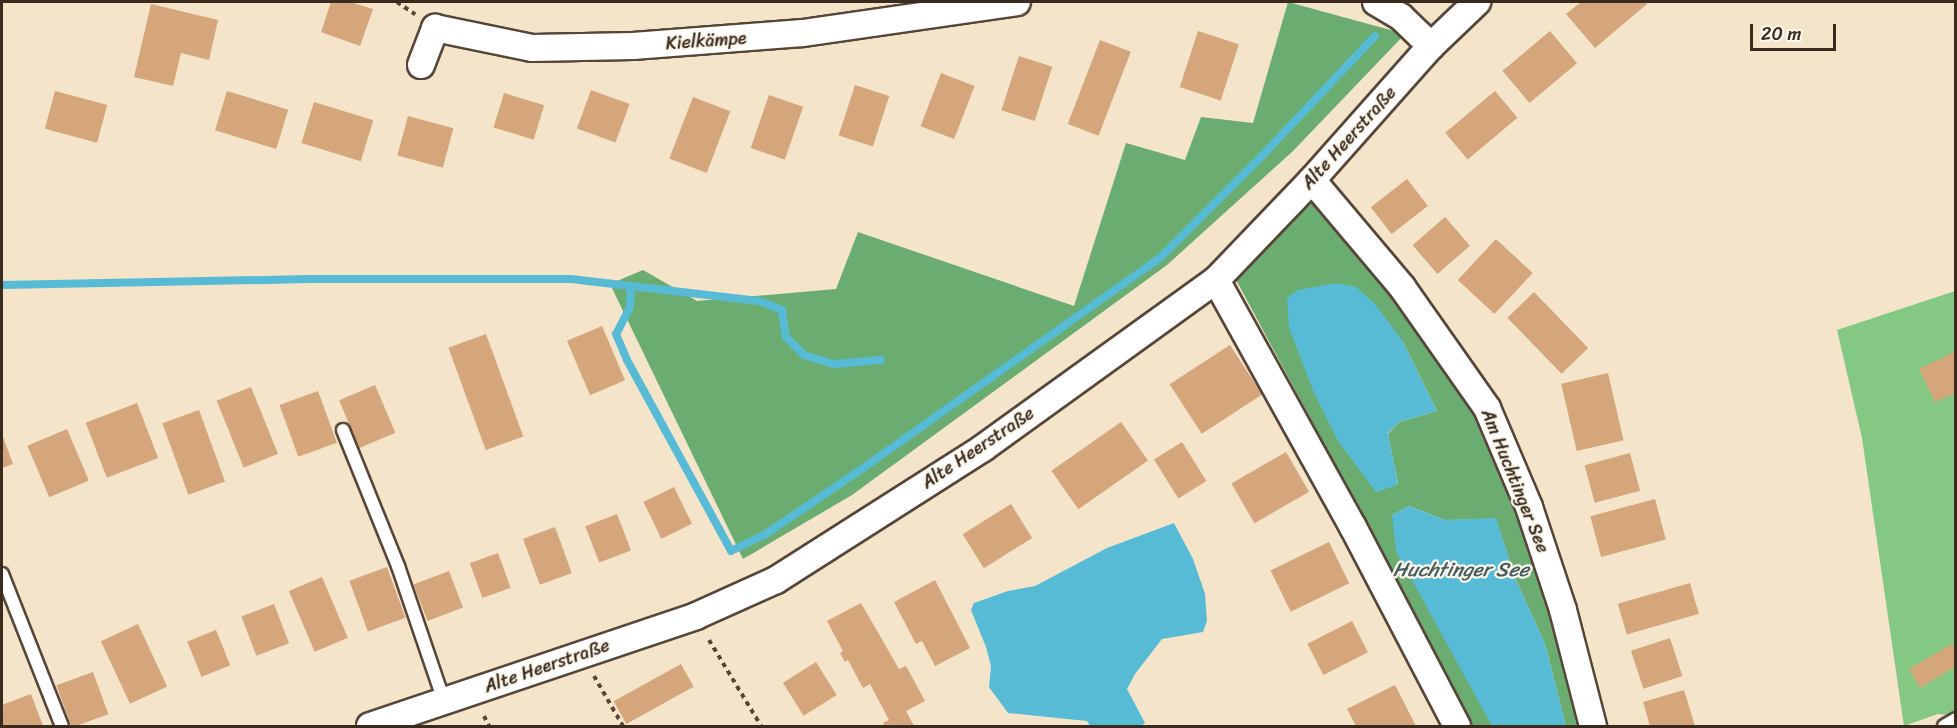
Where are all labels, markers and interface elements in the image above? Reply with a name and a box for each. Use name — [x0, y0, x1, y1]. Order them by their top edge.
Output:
scale bar — [1753, 12, 1838, 50]
text: 20 m — [1761, 18, 1801, 50]
street label: Kielkämpe — [665, 27, 747, 55]
street label: Alte Heerstraße — [1297, 82, 1401, 194]
street label: Alte Heerstraße — [918, 402, 1038, 494]
street label: Am Huchtinger See — [1476, 406, 1554, 556]
water label: Huchtinger See — [1393, 557, 1529, 581]
street label: Alte Heerstraße — [482, 634, 612, 698]

